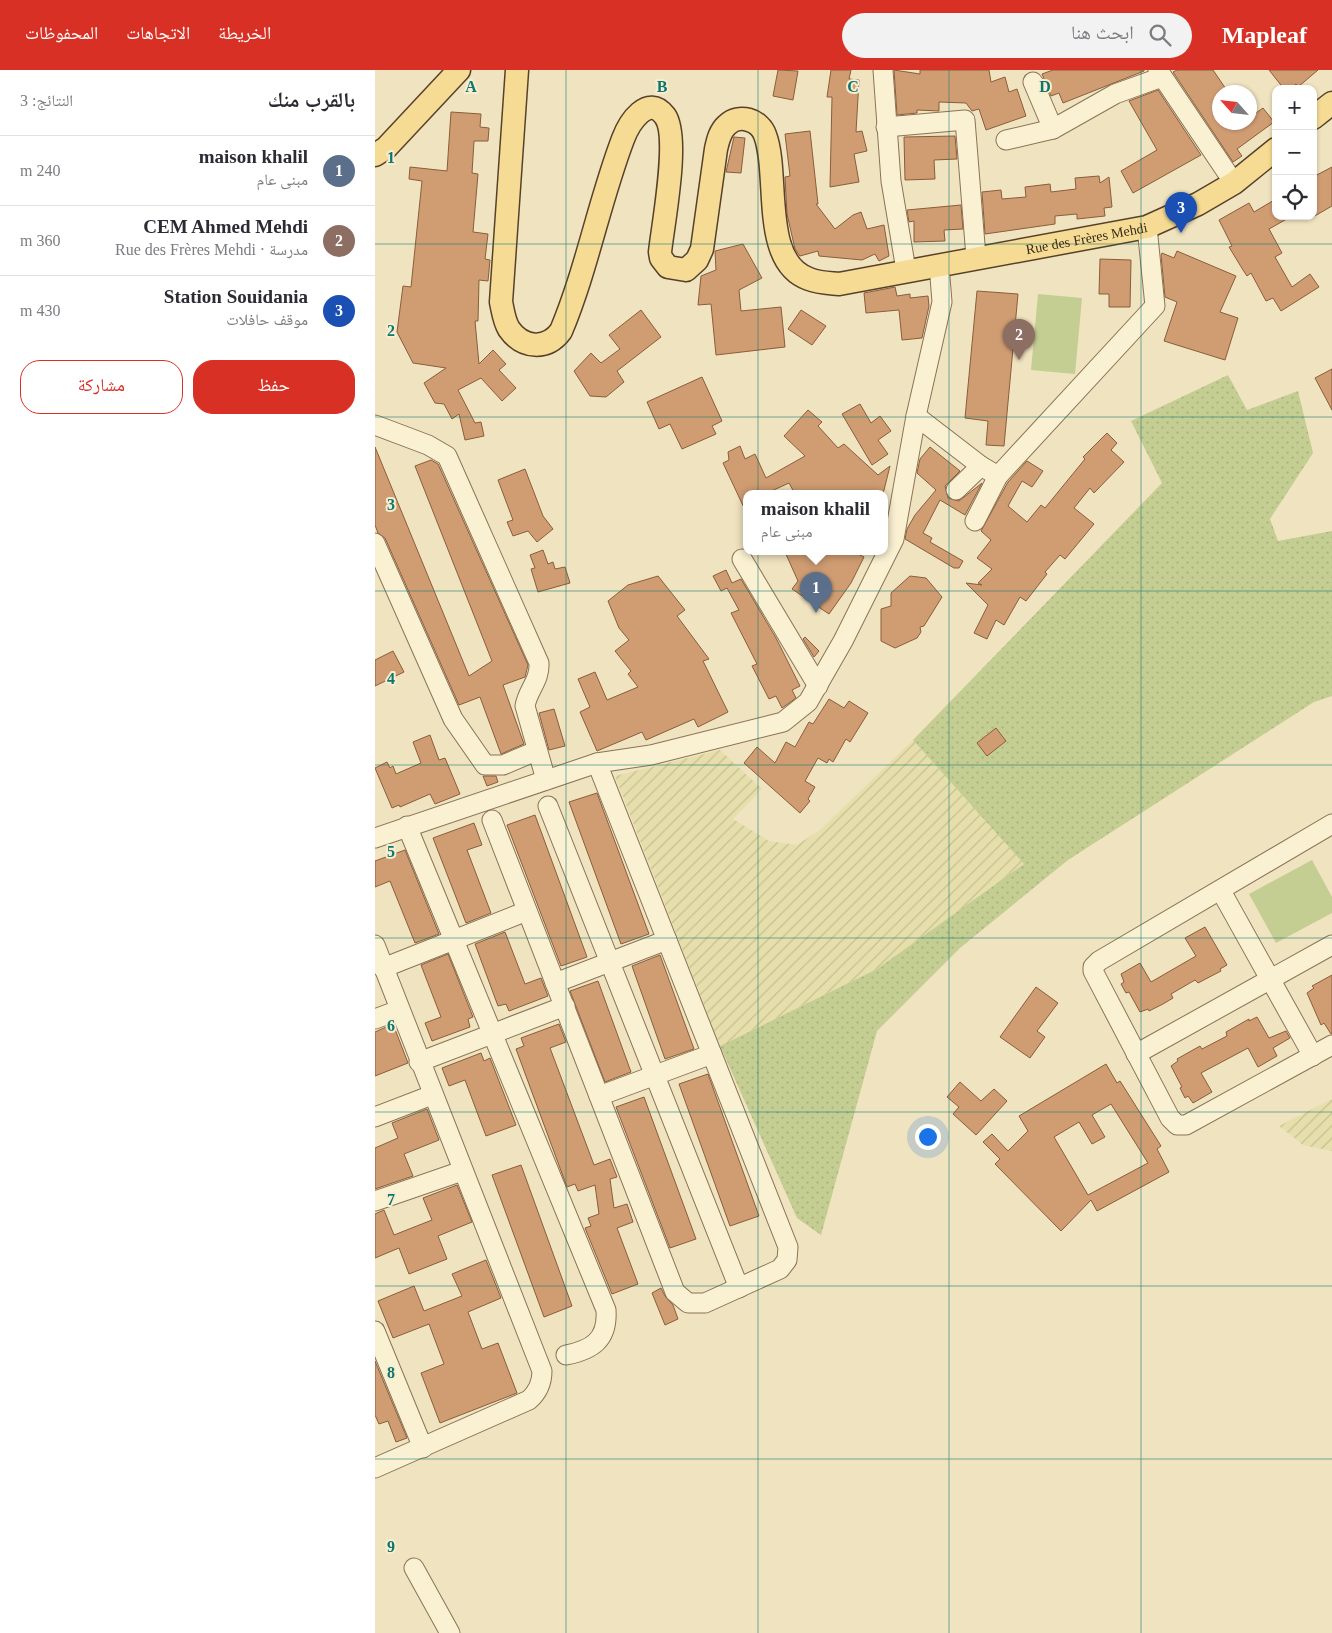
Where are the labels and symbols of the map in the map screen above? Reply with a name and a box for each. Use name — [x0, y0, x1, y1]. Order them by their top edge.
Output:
text: A — [465, 78, 477, 95]
text: B — [657, 78, 668, 95]
text: C — [847, 78, 859, 95]
text: D — [1039, 78, 1051, 95]
north arrow — [1212, 85, 1257, 130]
text: 1 — [387, 149, 395, 166]
pin: 3 — [1165, 192, 1197, 233]
street label: Rue des Frères Mehdi — [1025, 220, 1149, 257]
pin: 2 — [1003, 319, 1035, 360]
text: 2 — [387, 322, 395, 339]
text: 3 — [387, 496, 395, 513]
pin: 1 — [800, 572, 832, 613]
text: 4 — [387, 670, 395, 687]
text: 5 — [387, 843, 395, 860]
text: 6 — [387, 1017, 395, 1034]
your location — [915, 1124, 941, 1150]
text: 7 — [387, 1191, 395, 1208]
text: 8 — [387, 1364, 395, 1381]
text: 9 — [387, 1538, 395, 1555]

